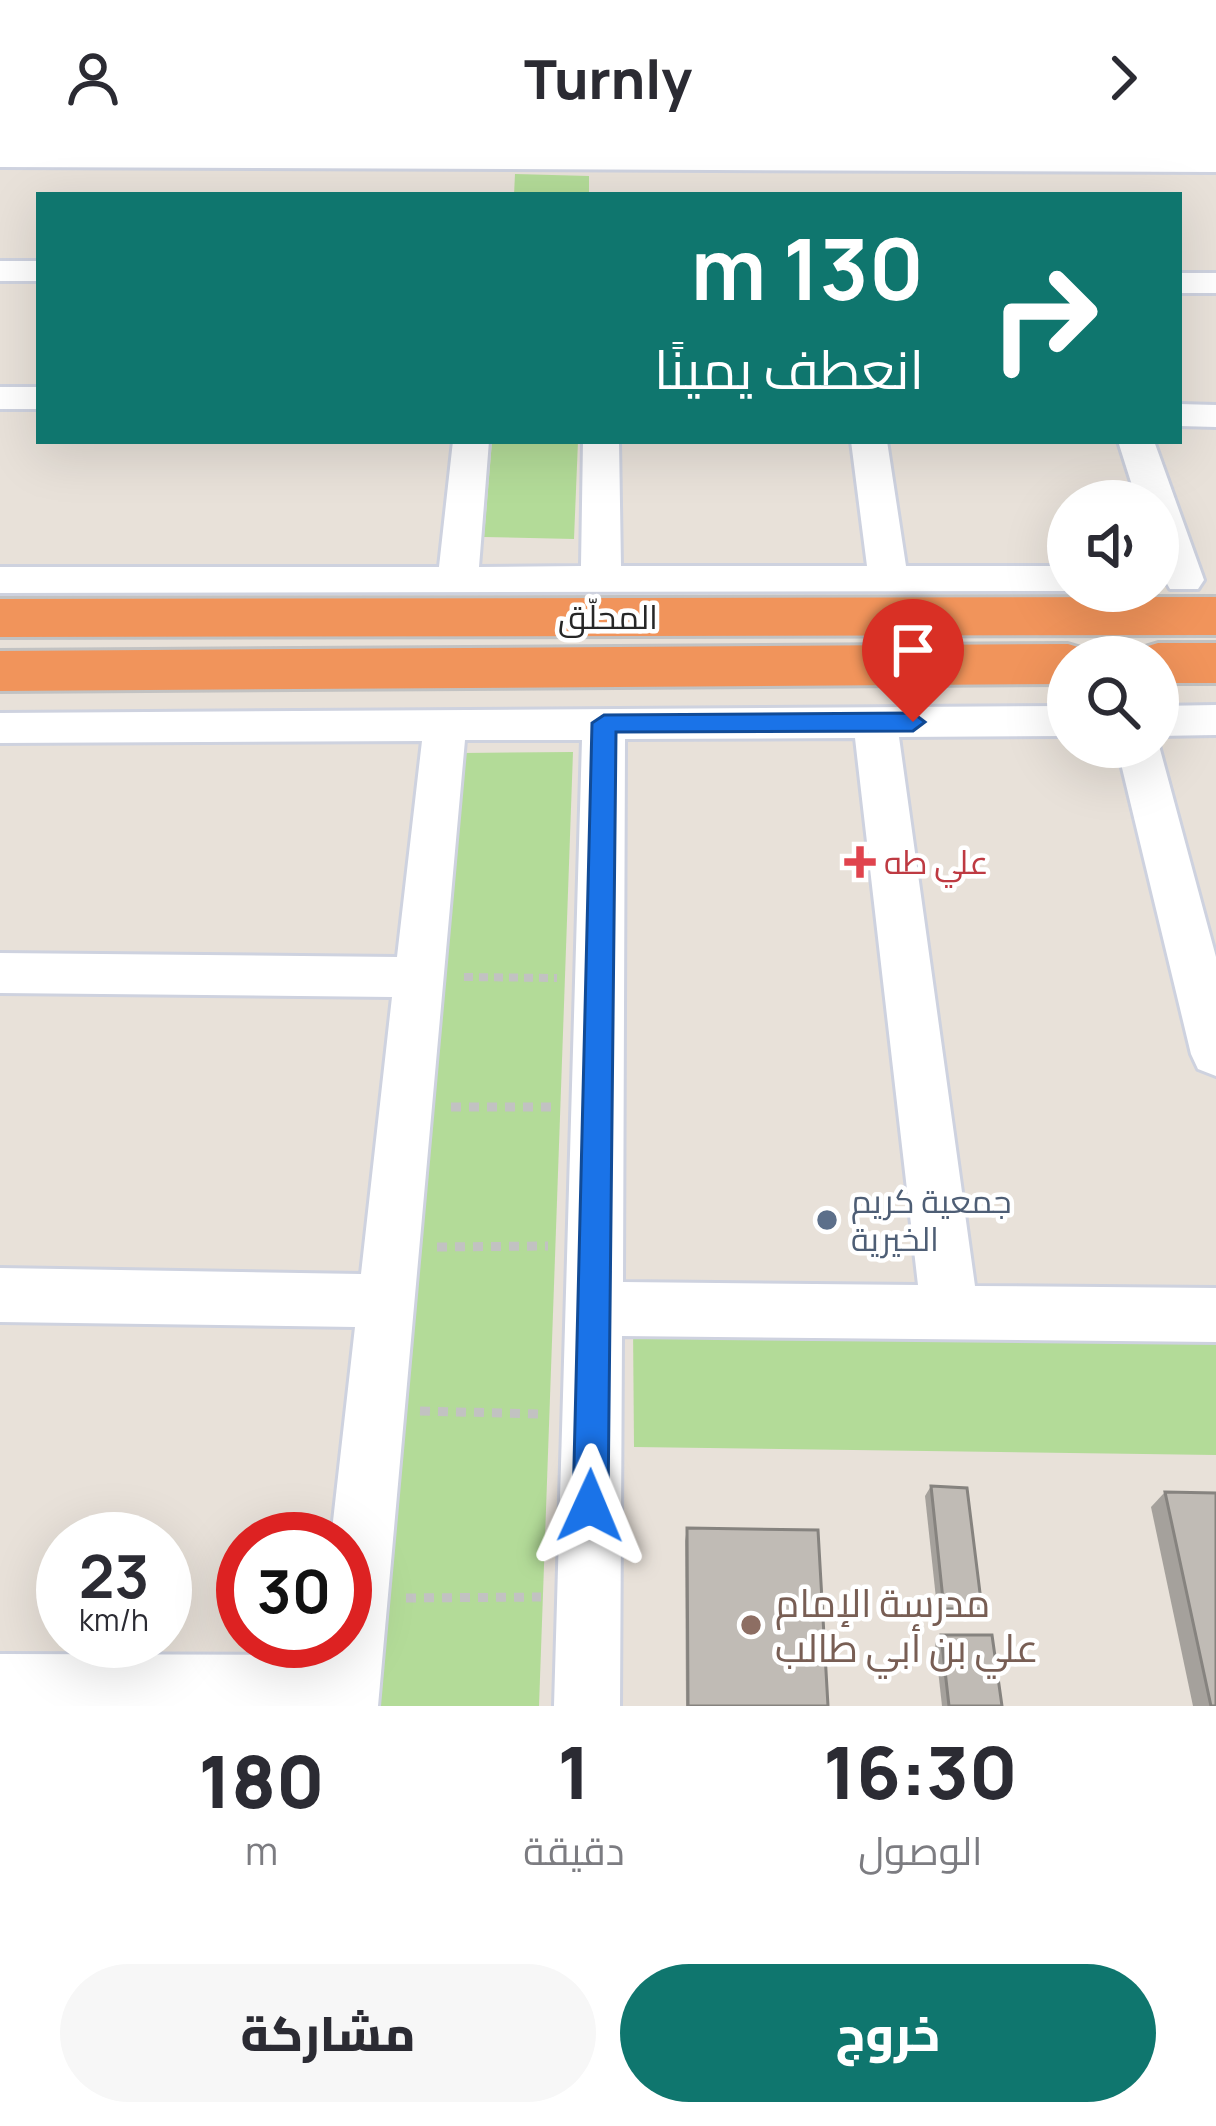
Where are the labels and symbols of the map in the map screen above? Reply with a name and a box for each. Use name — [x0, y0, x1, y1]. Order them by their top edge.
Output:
street label: المحلّق — [558, 594, 658, 639]
pin — [862, 599, 964, 722]
place label: علي طه — [884, 839, 988, 888]
marker: علي طه — [847, 849, 873, 875]
place label: جمعية كريم الخيرية — [851, 1178, 1012, 1261]
marker: جمعية كريم الخيرية — [814, 1207, 840, 1233]
position arrow — [527, 1443, 653, 1569]
speed limit sign: 30 — [216, 1512, 372, 1668]
place label: مدرسة الإمام علي بن أبي طالب — [775, 1575, 1039, 1679]
marker: مدرسة الإمام علي بن أبي طالب — [738, 1612, 764, 1638]

